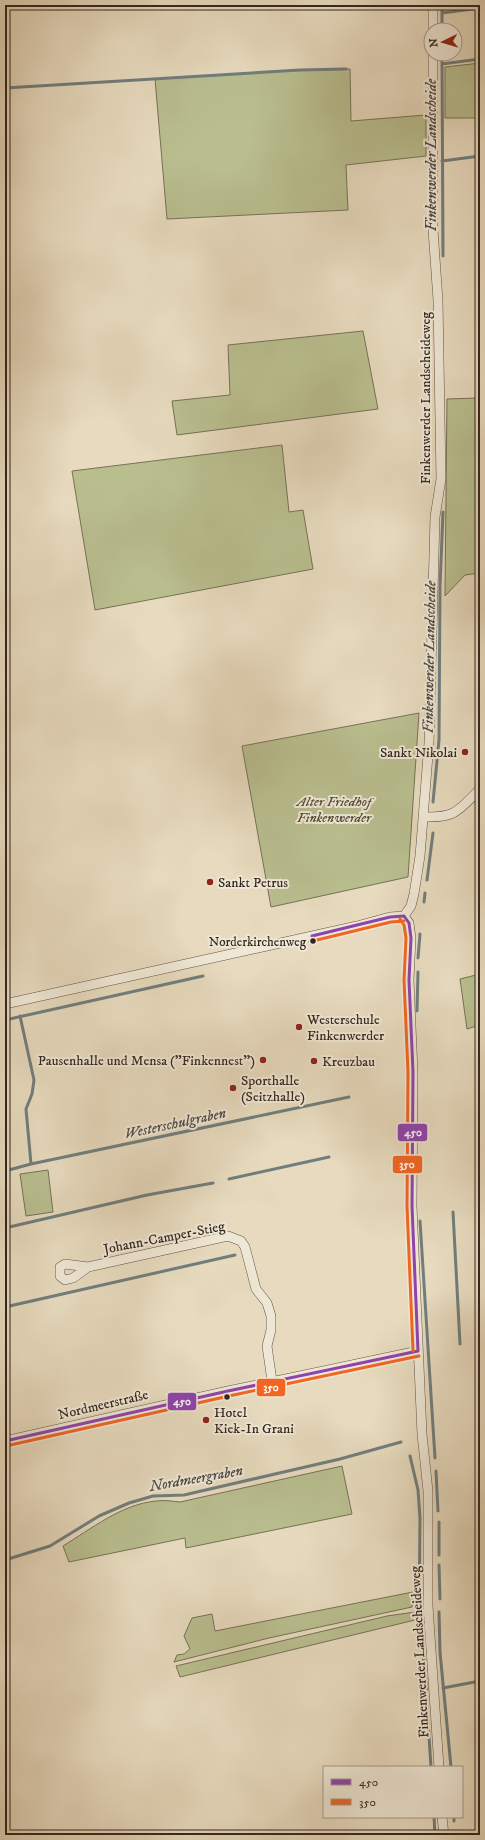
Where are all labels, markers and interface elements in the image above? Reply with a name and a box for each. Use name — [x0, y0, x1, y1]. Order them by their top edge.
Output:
north arrow — [423, 22, 463, 62]
text: N — [427, 38, 441, 48]
water label: Finkenwerder Landscheide — [422, 78, 441, 231]
street label: Finkenwerder Landscheideweg — [417, 312, 435, 484]
water label: Finkenwerder Landscheide — [419, 580, 440, 733]
place label: Sankt Nikolai — [380, 744, 457, 762]
marker: Sankt Nikolai — [460, 747, 470, 757]
park label: Alter Friedhof Finkenwerder — [295, 793, 375, 827]
place label: Sankt Petrus — [218, 874, 288, 892]
marker: Sankt Petrus — [205, 877, 215, 887]
place label: Norderkirchenweg — [209, 934, 307, 950]
marker: Norderkirchenweg — [308, 936, 318, 946]
place label: Westerschule Finkenwerder — [306, 1011, 385, 1045]
marker: Westerschule Finkenwerder — [294, 1022, 304, 1032]
place label: Pausenhalle und Mensa ("Finkennest") — [38, 1052, 255, 1070]
place label: Kreuzbau — [322, 1053, 375, 1071]
marker: Pausenhalle und Mensa ("Finkennest") — [258, 1055, 268, 1065]
marker: Kreuzbau — [309, 1056, 319, 1066]
place label: Sporthalle (Seitzhalle) — [241, 1072, 305, 1106]
marker: Sporthalle (Seitzhalle) — [228, 1083, 238, 1093]
water label: Westerschulgraben — [123, 1103, 228, 1144]
line badge: 450 — [397, 1123, 428, 1142]
text: 450 — [403, 1126, 422, 1140]
line badge: 350 — [392, 1155, 423, 1174]
text: 350 — [399, 1158, 415, 1172]
street label: Johann-Camper-Stieg — [100, 1217, 227, 1259]
line badge: 350 — [256, 1378, 286, 1397]
text: 350 — [263, 1381, 279, 1395]
street label: Nordmeerstraße — [56, 1386, 150, 1424]
line badge: 450 — [167, 1392, 197, 1411]
unlabelled marker — [222, 1392, 232, 1402]
text: 450 — [172, 1395, 191, 1409]
place label: Hotel Kiek-In Grani — [214, 1404, 294, 1438]
marker: Hotel Kiek-In Grani — [201, 1415, 211, 1425]
water label: Nordmeergraben — [147, 1461, 245, 1496]
street label: Finkenwerder Landscheideweg — [406, 1565, 433, 1738]
legend — [323, 1766, 463, 1818]
text: 450 — [359, 1775, 378, 1790]
text: 350 — [359, 1795, 376, 1810]

